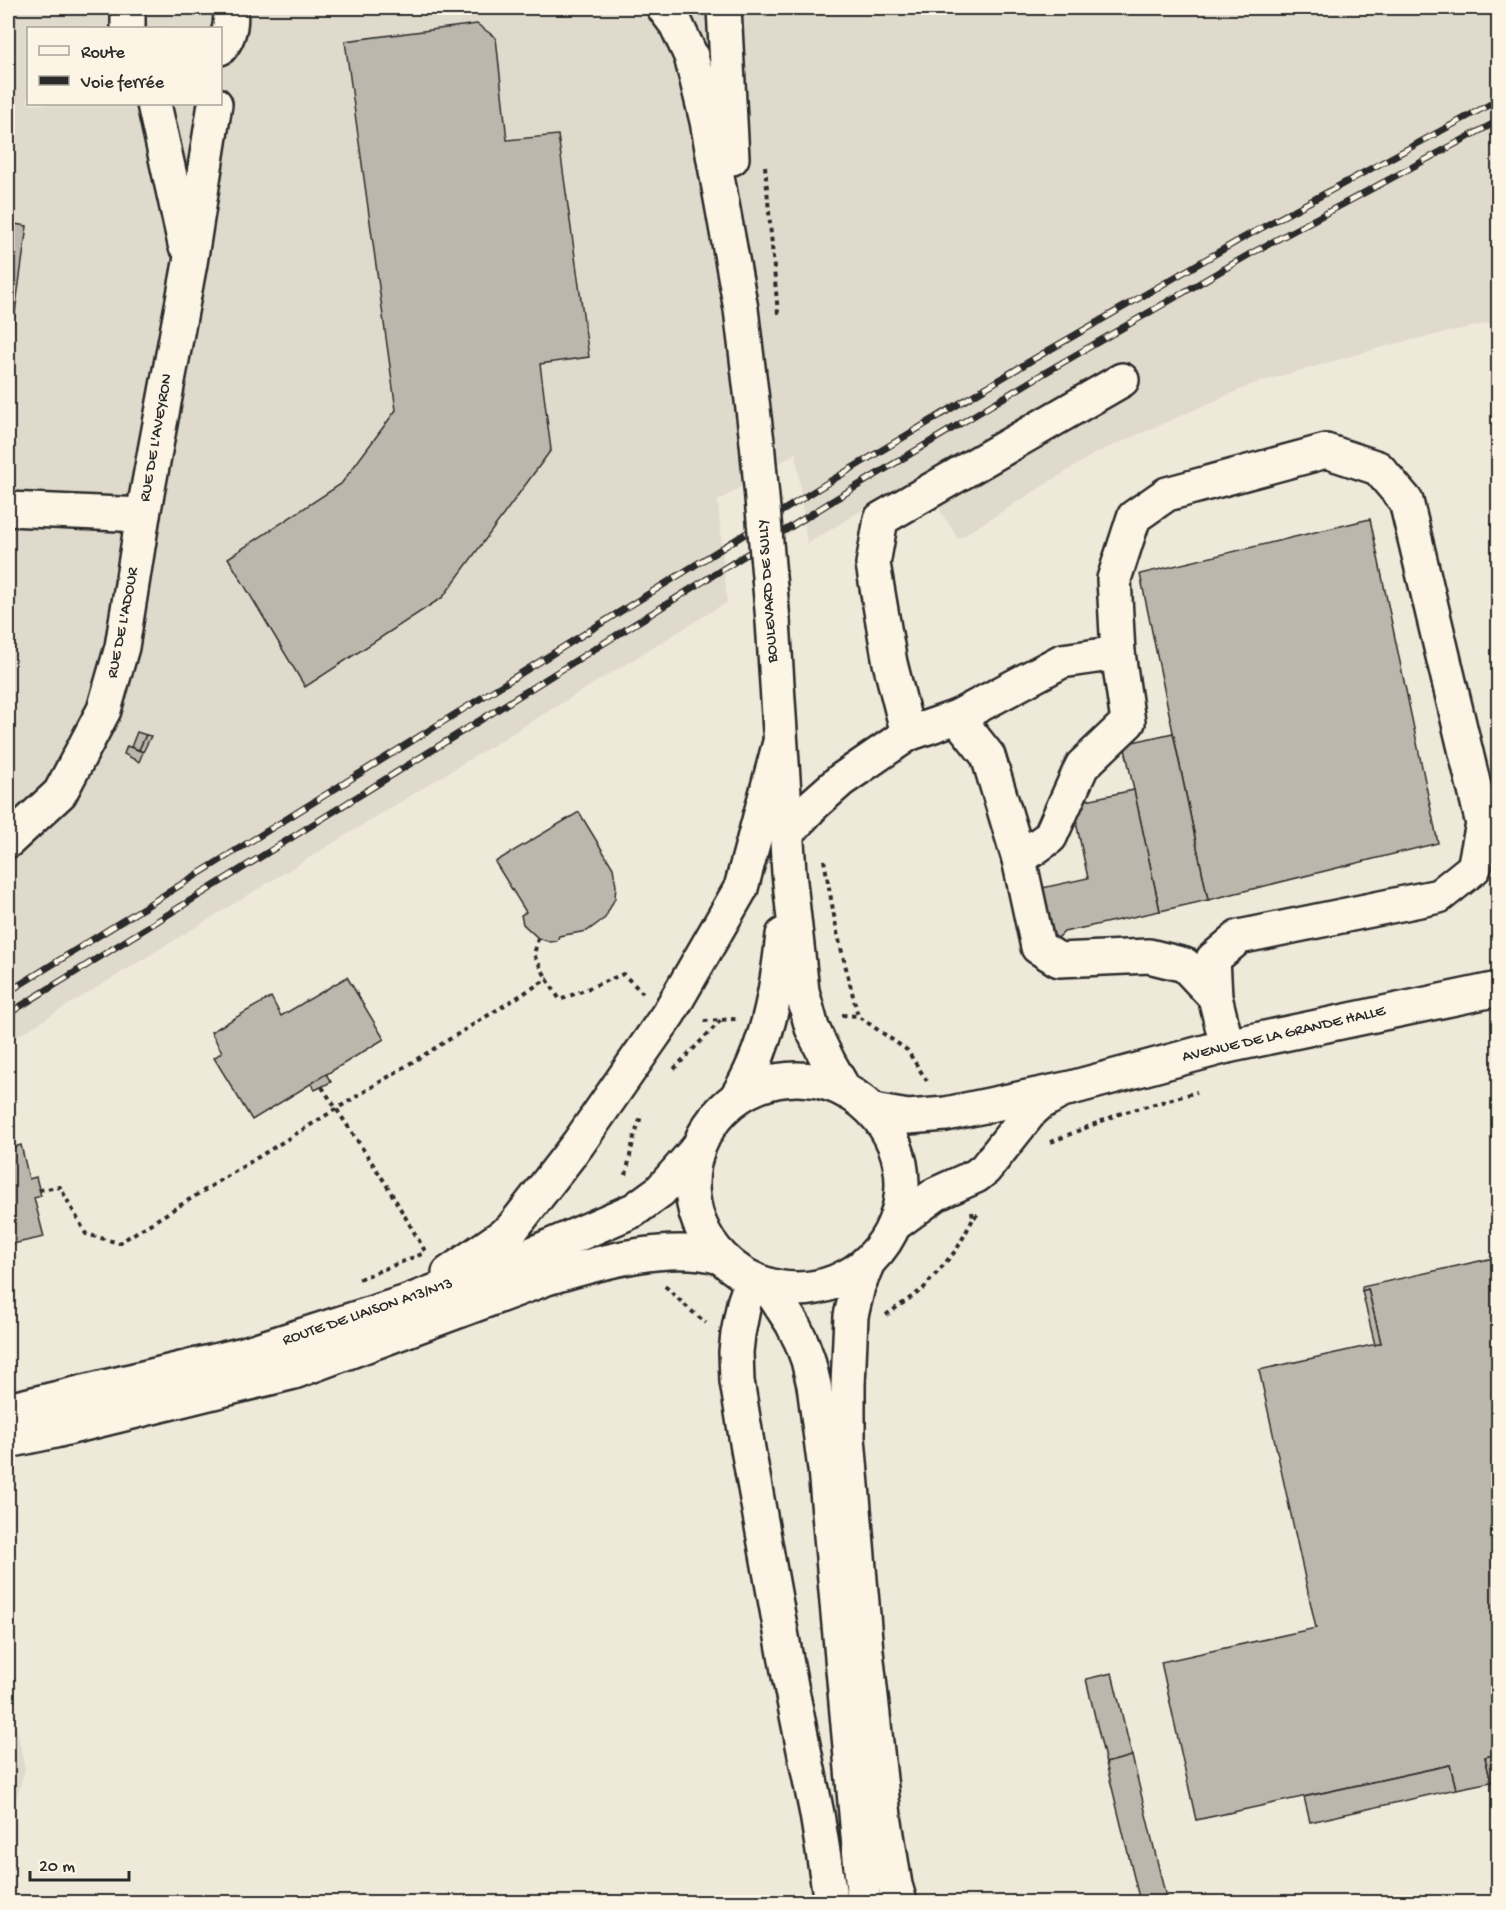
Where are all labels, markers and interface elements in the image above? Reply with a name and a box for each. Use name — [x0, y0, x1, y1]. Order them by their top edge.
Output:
legend — [27, 27, 222, 105]
text: Route — [81, 43, 126, 64]
text: Voie ferrée — [80, 73, 165, 94]
street label: RUE DE L'AVEYRON — [136, 372, 178, 504]
street label: BOULEVARD DE SULLY — [755, 519, 784, 664]
street label: RUE DE L'ADOUR — [104, 565, 144, 680]
street label: AVENUE DE LA GRANDE HALLE — [1181, 1002, 1388, 1068]
street label: ROUTE DE LIAISON A13/N13 — [280, 1275, 456, 1351]
scale bar — [30, 1844, 129, 1882]
text: 20 m — [39, 1857, 75, 1878]

